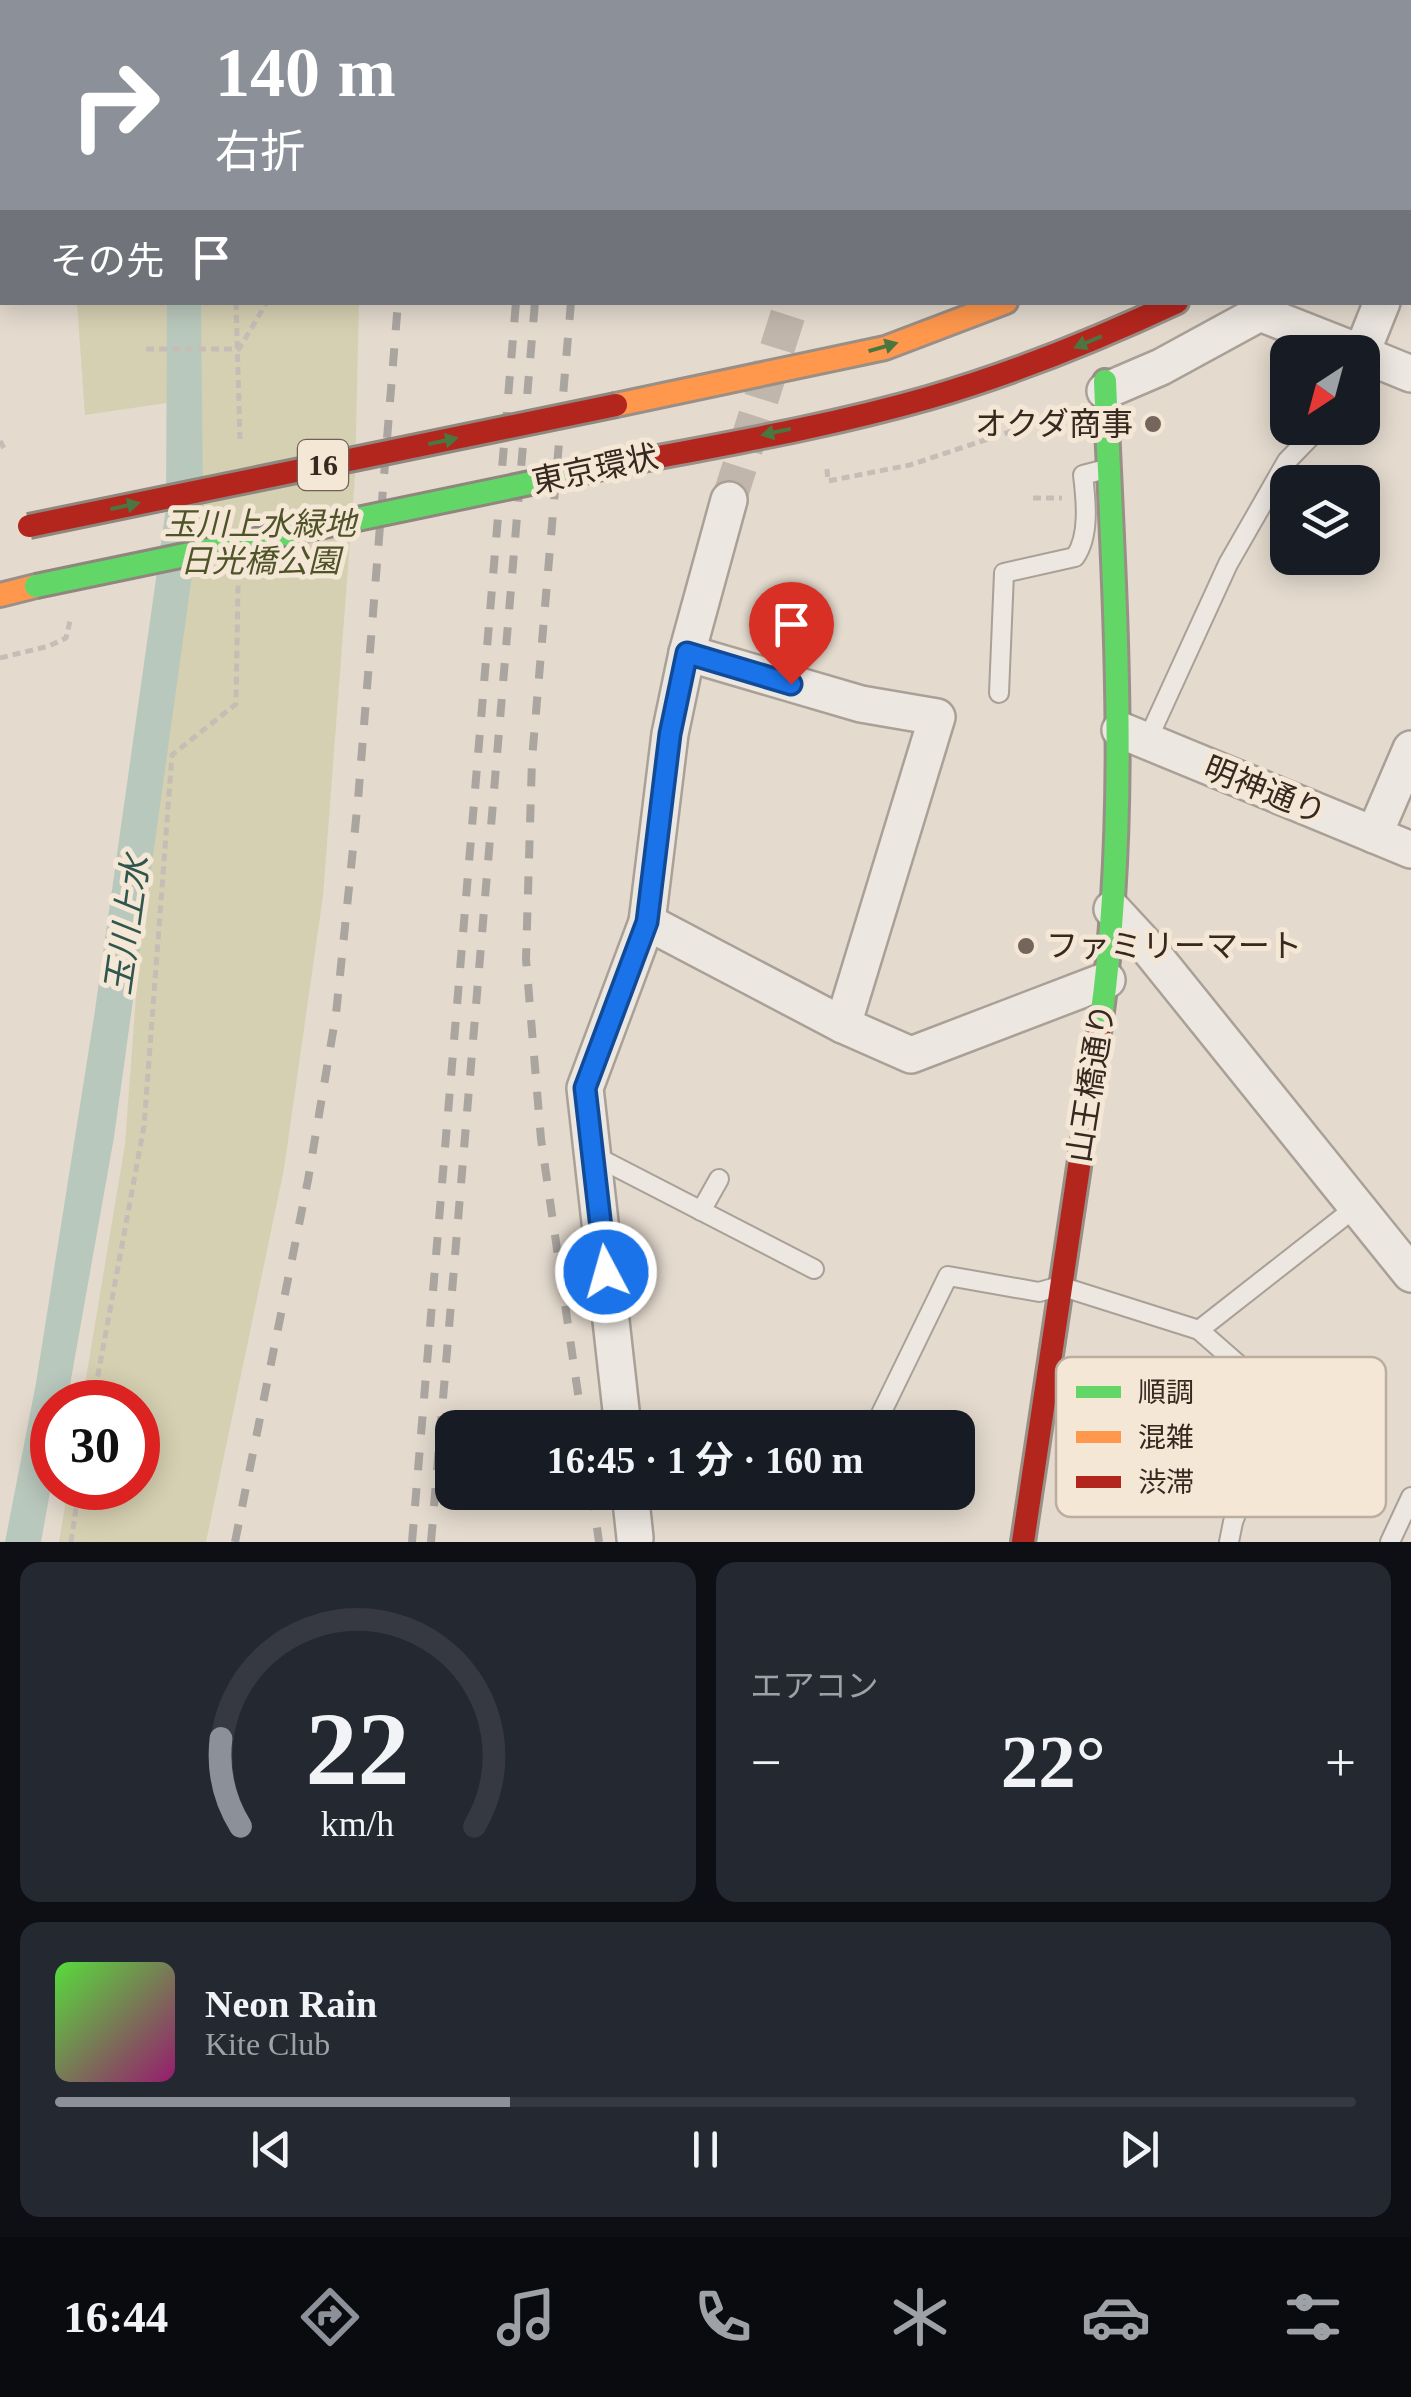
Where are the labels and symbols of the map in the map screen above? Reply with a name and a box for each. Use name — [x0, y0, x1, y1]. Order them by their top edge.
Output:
one-way arrow — [1073, 334, 1103, 350]
north arrow — [1270, 335, 1380, 445]
one-way arrow — [867, 339, 898, 355]
place label: オクダ商事 — [975, 406, 1133, 442]
marker: オクダ商事 — [1142, 413, 1164, 435]
one-way arrow — [760, 425, 791, 441]
one-way arrow — [428, 432, 459, 448]
street label: 東京環状 — [529, 438, 661, 500]
road number: 16 — [298, 440, 348, 490]
one-way arrow — [110, 498, 141, 514]
park label: 玉川上水緑地 日光橋公園 — [164, 506, 359, 579]
pin — [749, 582, 834, 685]
street label: 明神通り — [1199, 749, 1331, 831]
water label: 玉川上水 — [98, 849, 157, 997]
place label: ファミリーマート — [1046, 928, 1302, 964]
marker: ファミリーマート — [1015, 935, 1037, 957]
street label: 山王橋通り — [1061, 1001, 1121, 1165]
position arrow — [554, 1220, 658, 1324]
legend — [1056, 1357, 1386, 1517]
text: 順調 — [1138, 1377, 1194, 1408]
speed limit sign: 30 — [30, 1380, 160, 1510]
text: 混雑 — [1138, 1422, 1194, 1453]
text: 渋滞 — [1138, 1467, 1194, 1498]

